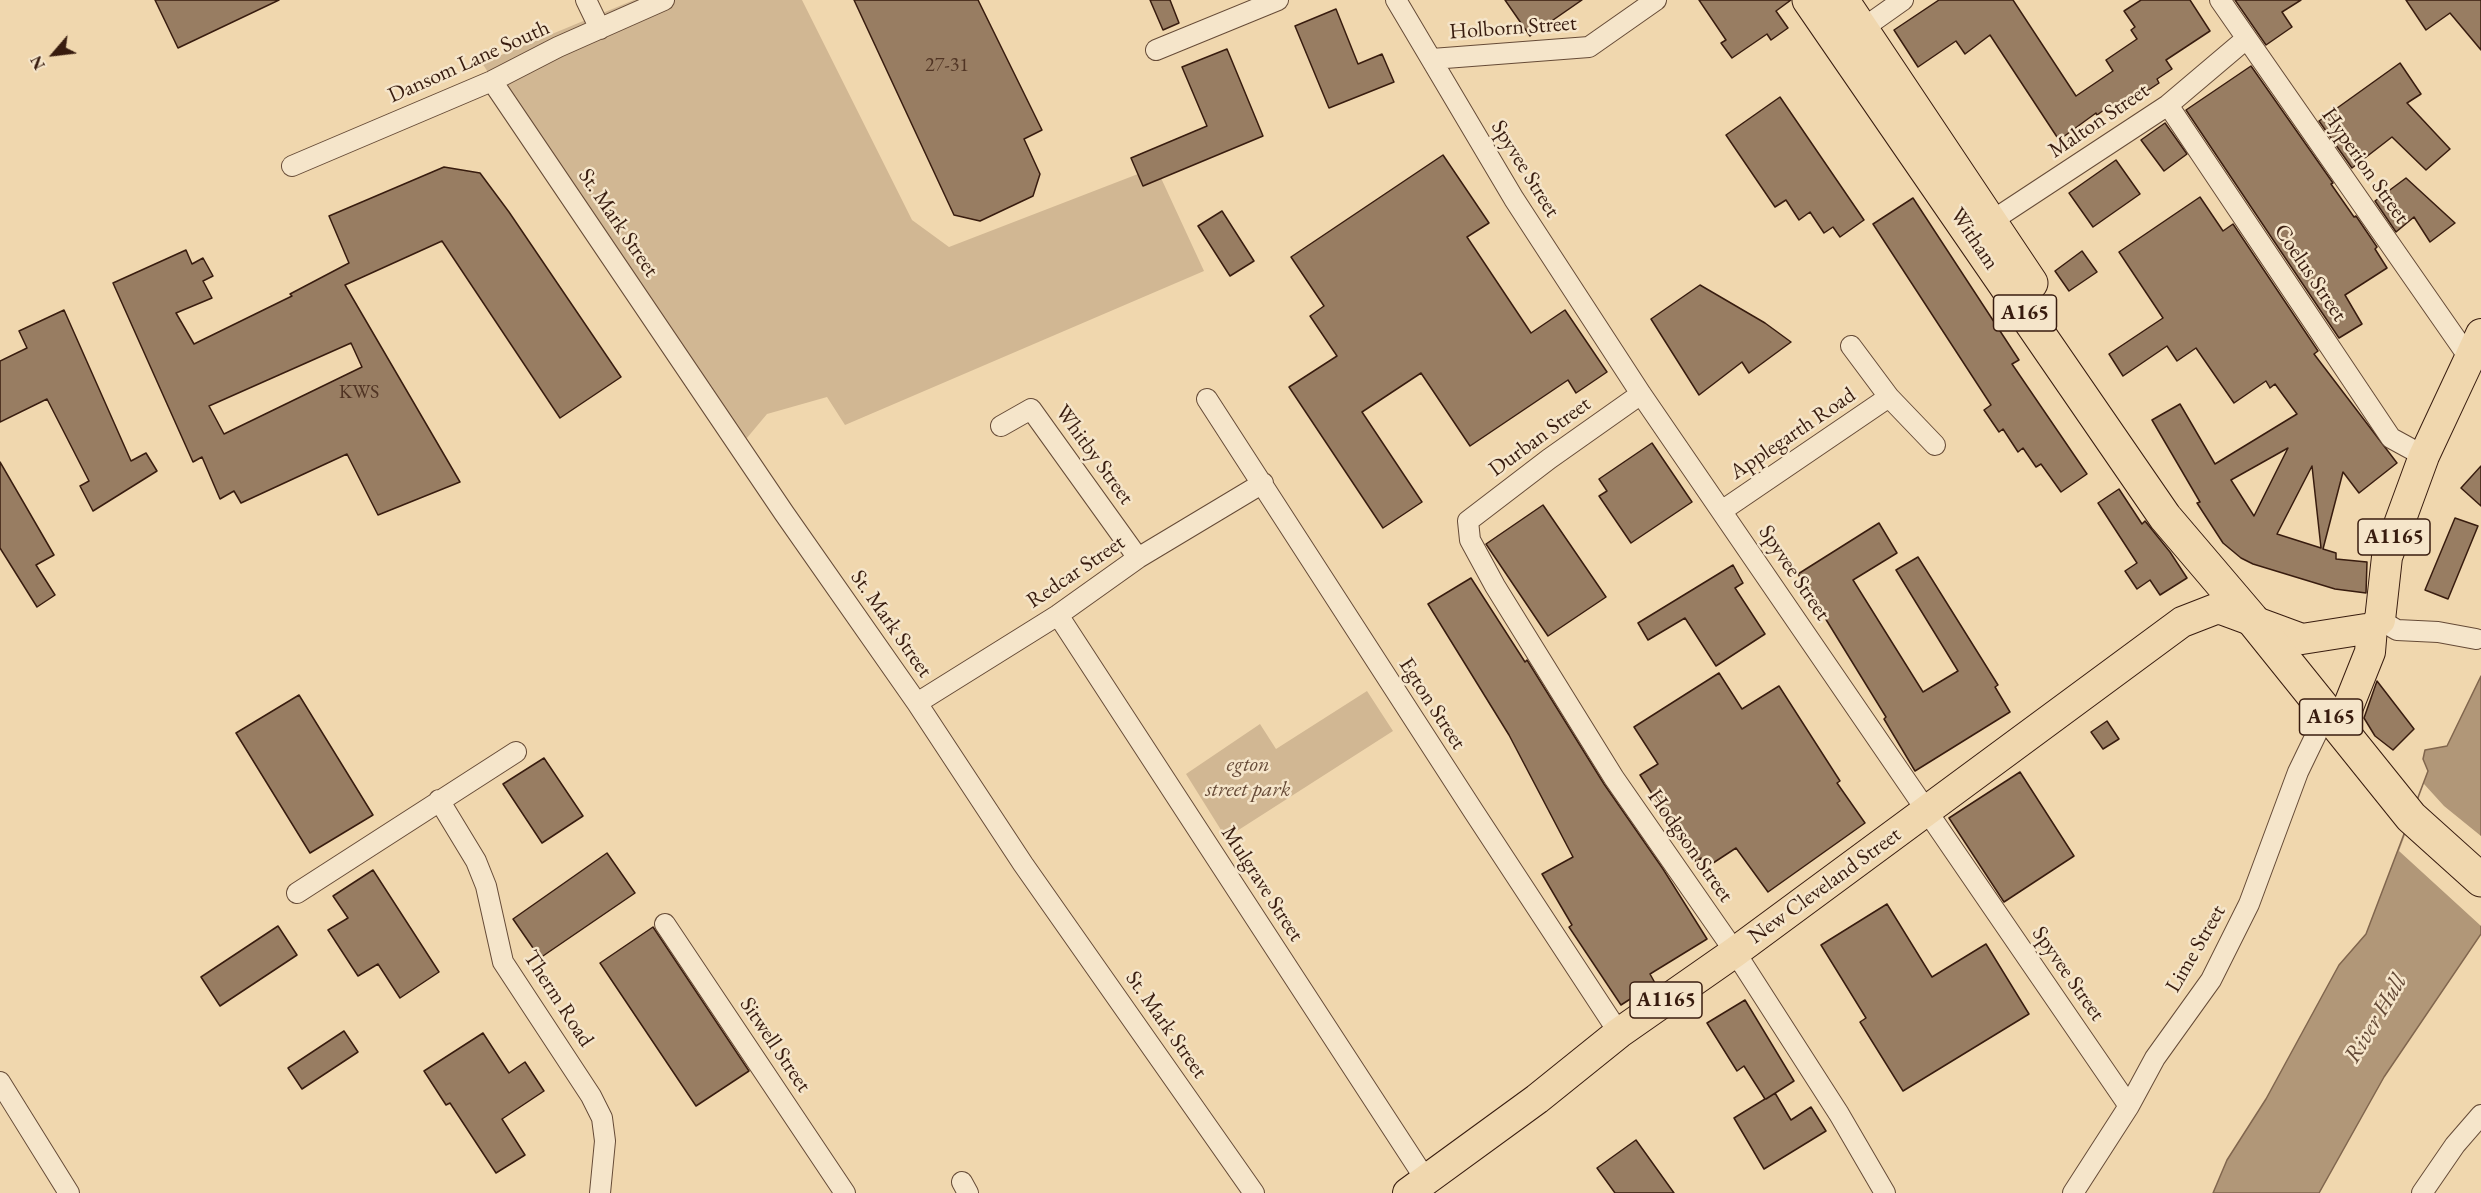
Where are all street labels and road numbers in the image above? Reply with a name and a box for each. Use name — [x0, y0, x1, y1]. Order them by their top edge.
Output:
street label: Holborn Street — [1448, 10, 1578, 46]
street label: Dansom Lane South — [384, 15, 554, 109]
street label: Malton Street — [2044, 78, 2154, 164]
street label: Hyperion Street — [2315, 103, 2415, 229]
street label: Spyvee Street — [1485, 116, 1565, 222]
street label: St. Mark Street — [572, 164, 664, 282]
street label: Witham — [1944, 203, 2004, 275]
street label: Coelus Street — [2268, 219, 2352, 327]
road number: A165 — [1994, 295, 2056, 331]
street label: Applegarth Road — [1725, 382, 1861, 486]
street label: Durban Street — [1484, 391, 1596, 483]
street label: Whitby Street — [1049, 400, 1139, 510]
road number: A1165 — [2358, 519, 2430, 555]
street label: Spyvee Street — [1752, 520, 1836, 626]
street label: Redcar Street — [1022, 530, 1130, 614]
street label: St. Mark Street — [844, 565, 938, 683]
street label: Egton Street — [1393, 653, 1471, 755]
road number: A165 — [2300, 699, 2362, 735]
street label: Hodgson Street — [1641, 784, 1739, 908]
street label: Mulgrave Street — [1215, 821, 1309, 947]
street label: New Cleveland Street — [1744, 822, 1906, 950]
street label: Lime Street — [2160, 901, 2232, 997]
street label: Spyvee Street — [2026, 922, 2110, 1026]
street label: Therm Road — [517, 946, 599, 1052]
street label: St. Mark Street — [1119, 966, 1213, 1084]
road number: A1165 — [1630, 982, 1702, 1018]
street label: Sitwell Street — [734, 992, 816, 1098]

